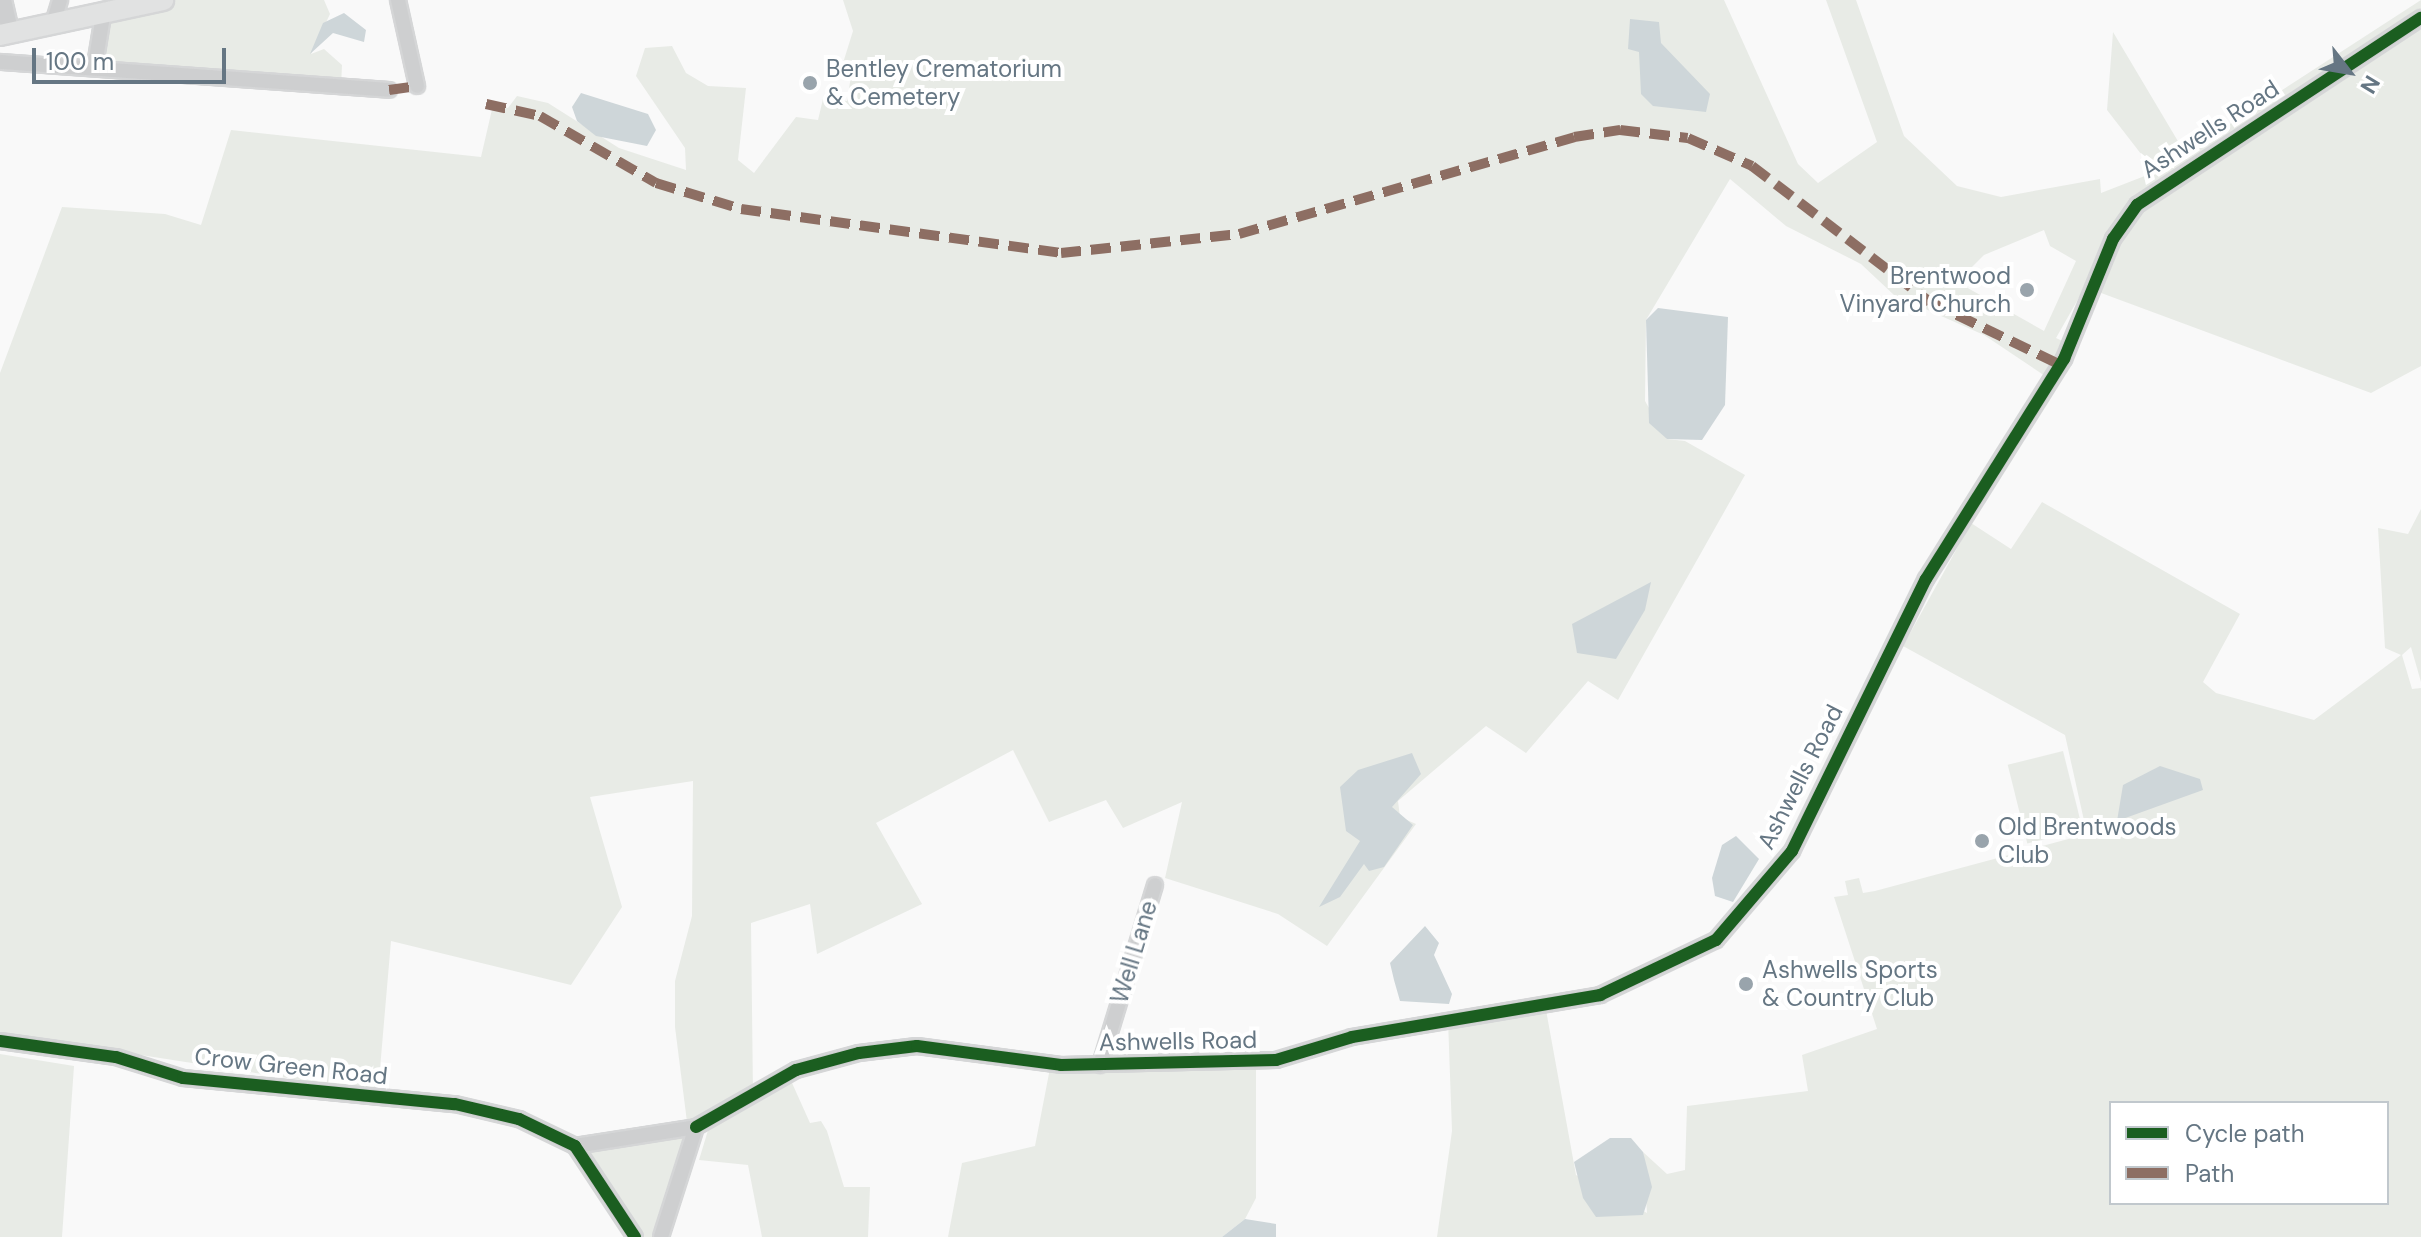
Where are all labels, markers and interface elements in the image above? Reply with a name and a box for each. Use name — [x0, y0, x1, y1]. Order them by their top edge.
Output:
scale bar — [36, 32, 230, 82]
north arrow — [2309, 32, 2389, 112]
text: 100 m — [46, 46, 114, 77]
place label: Bentley Crematorium & Cemetery — [826, 55, 1062, 111]
text: N — [2353, 70, 2387, 99]
marker: Bentley Crematorium & Cemetery — [801, 74, 819, 92]
street label: Ashwells Road — [2136, 74, 2284, 184]
place label: Brentwood Vinyard Church — [1840, 262, 2011, 318]
marker: Brentwood Vinyard Church — [2018, 281, 2036, 299]
street label: Ashwells Road — [1751, 700, 1849, 854]
place label: Old Brentwoods Club — [1998, 813, 2176, 869]
marker: Old Brentwoods Club — [1973, 832, 1991, 850]
street label: Well Lane — [1105, 897, 1163, 1007]
place label: Ashwells Sports & Country Club — [1762, 956, 1938, 1012]
marker: Ashwells Sports & Country Club — [1737, 975, 1755, 993]
street label: Ashwells Road — [1099, 1025, 1257, 1057]
street label: Crow Green Road — [193, 1042, 389, 1090]
legend — [2109, 1101, 2389, 1205]
text: Cycle path — [2185, 1118, 2304, 1149]
text: Path — [2185, 1158, 2234, 1189]

